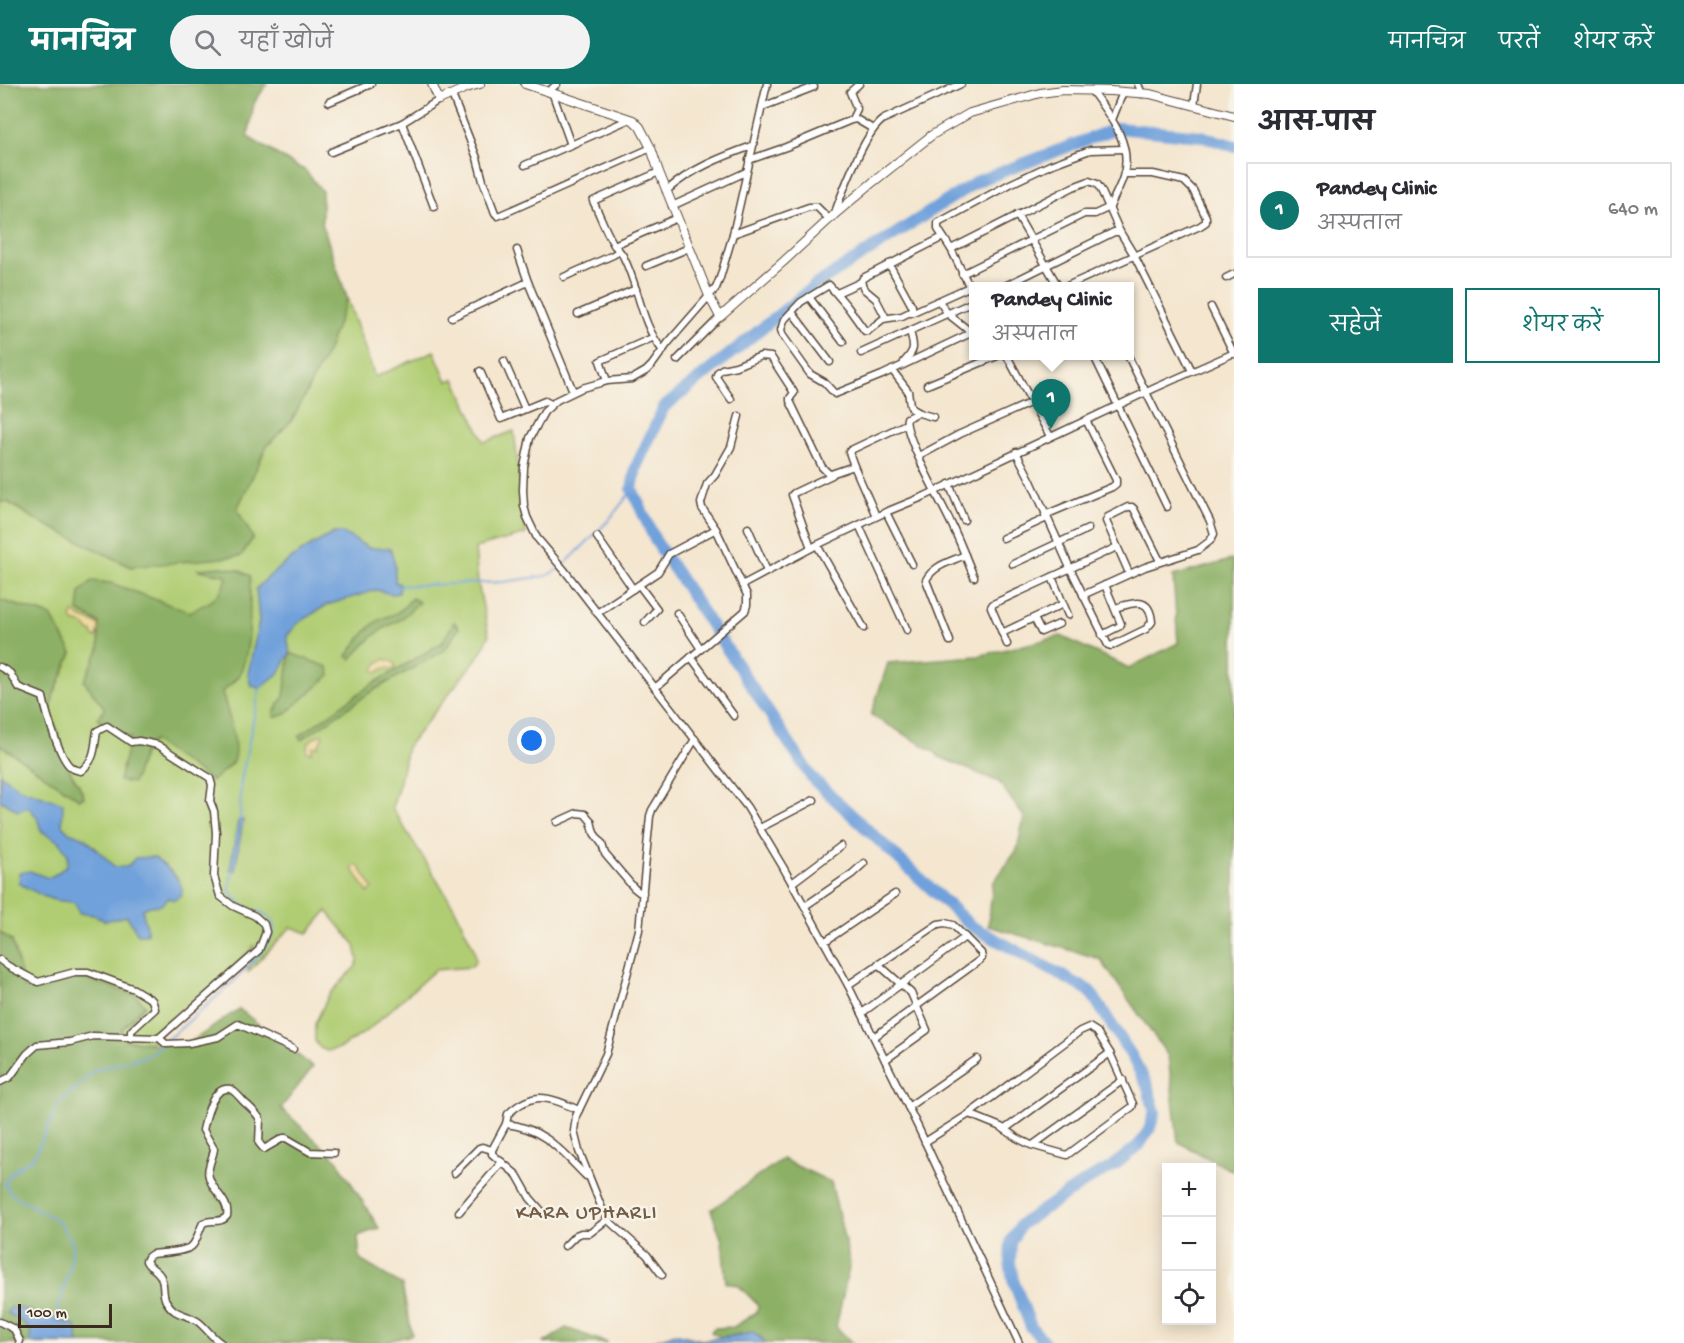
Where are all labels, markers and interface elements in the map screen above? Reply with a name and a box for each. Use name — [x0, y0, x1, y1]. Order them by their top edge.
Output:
search box — [170, 15, 590, 69]
icon: search — [191, 26, 224, 59]
text: मानचित्र — [30, 28, 134, 61]
text: यहाँ खोजें — [239, 31, 333, 57]
text: मानचित्र — [1388, 32, 1465, 57]
text: परतें — [1498, 32, 1540, 57]
text: शेयर करें — [1573, 32, 1654, 57]
text: आस-पास — [1258, 110, 1375, 141]
text: Pandey Clinic — [1317, 177, 1436, 203]
text: 1 — [1275, 199, 1284, 222]
text: 640 m — [1608, 199, 1658, 222]
text: अस्पताल — [1317, 214, 1402, 237]
popup — [969, 282, 1134, 360]
text: Pandey Clinic — [992, 288, 1111, 314]
button: सहेजें — [1258, 288, 1453, 363]
button: शेयर करें — [1465, 288, 1660, 363]
text: अस्पताल — [992, 325, 1077, 348]
pin: 1 — [1032, 380, 1070, 429]
your location — [517, 726, 546, 755]
map controls — [1162, 1163, 1216, 1325]
button: + — [1162, 1163, 1216, 1217]
district label: KARA UPHARLI — [516, 1202, 658, 1227]
button: − — [1162, 1217, 1216, 1271]
button: locate — [1162, 1271, 1216, 1325]
scale bar — [18, 1301, 112, 1328]
text: 100 m — [27, 1305, 67, 1324]

